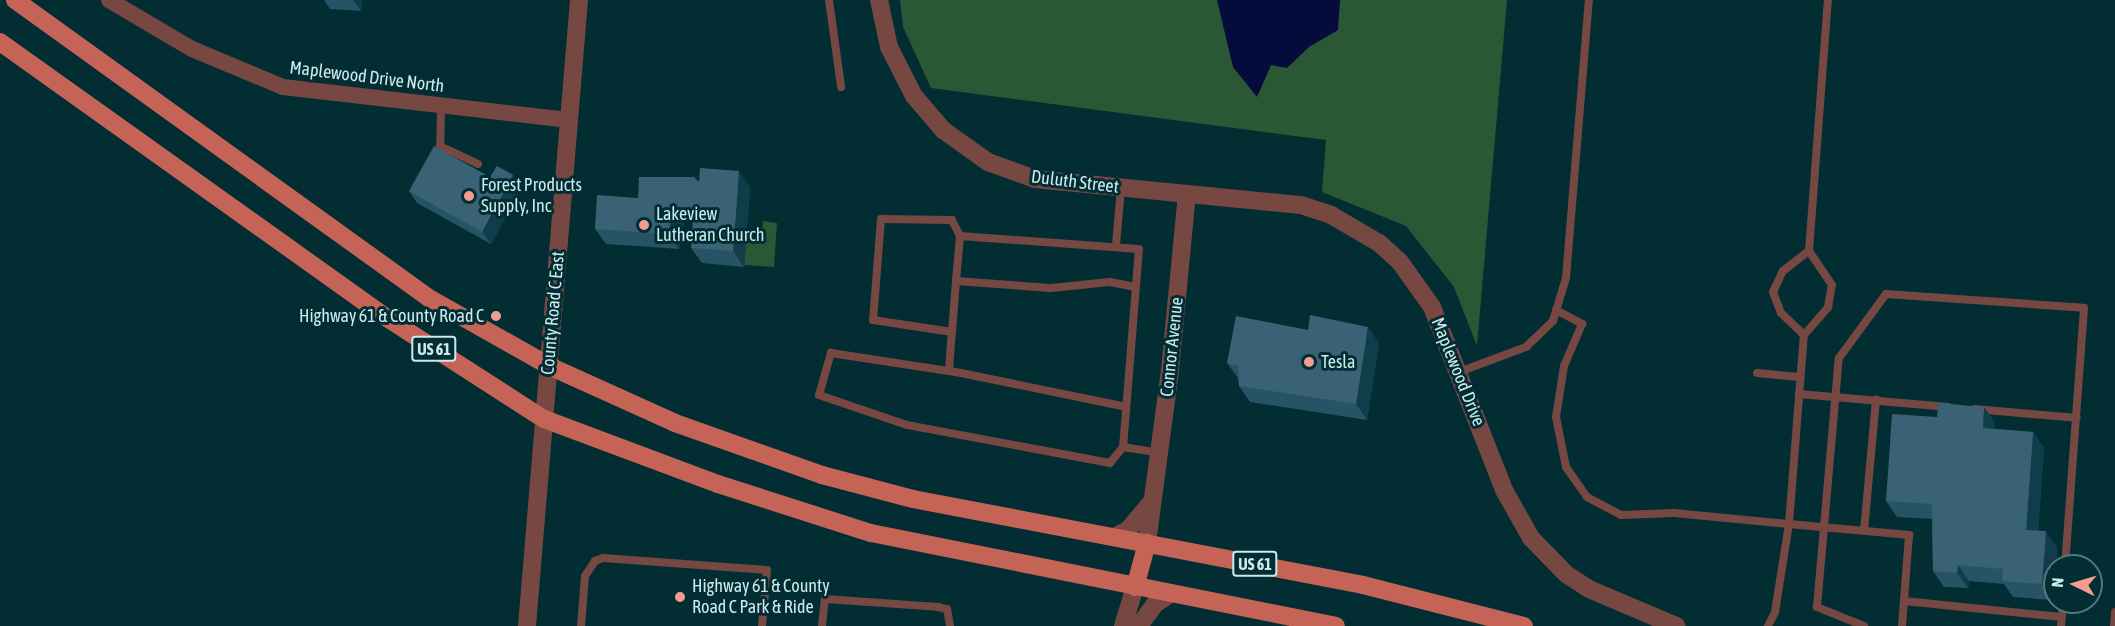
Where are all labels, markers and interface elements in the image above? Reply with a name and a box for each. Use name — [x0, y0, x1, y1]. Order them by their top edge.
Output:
street label: Maplewood Drive North — [288, 57, 446, 97]
street label: Duluth Street — [1030, 166, 1120, 198]
place label: Forest Products Supply, Inc — [481, 175, 582, 218]
marker: Forest Products Supply, Inc — [462, 189, 476, 203]
place label: Lakeview Lutheran Church — [656, 204, 764, 246]
marker: Lakeview Lutheran Church — [637, 218, 651, 232]
street label: County Road C East — [537, 250, 569, 376]
street label: Connor Avenue — [1156, 296, 1188, 398]
place label: Highway 61 & County Road C — [299, 305, 484, 327]
marker: Highway 61 & County Road C — [489, 309, 503, 323]
street label: Maplewood Drive — [1426, 315, 1490, 429]
road number: US 61 — [410, 336, 458, 362]
place label: Tesla — [1321, 351, 1355, 373]
marker: Tesla — [1302, 355, 1316, 369]
road number: US 61 — [1231, 551, 1279, 577]
north arrow — [2043, 554, 2103, 614]
place label: Highway 61 & County Road C Park & Ride — [692, 576, 830, 618]
text: N — [2048, 577, 2066, 588]
marker: Highway 61 & County Road C Park & Ride — [673, 590, 687, 604]

